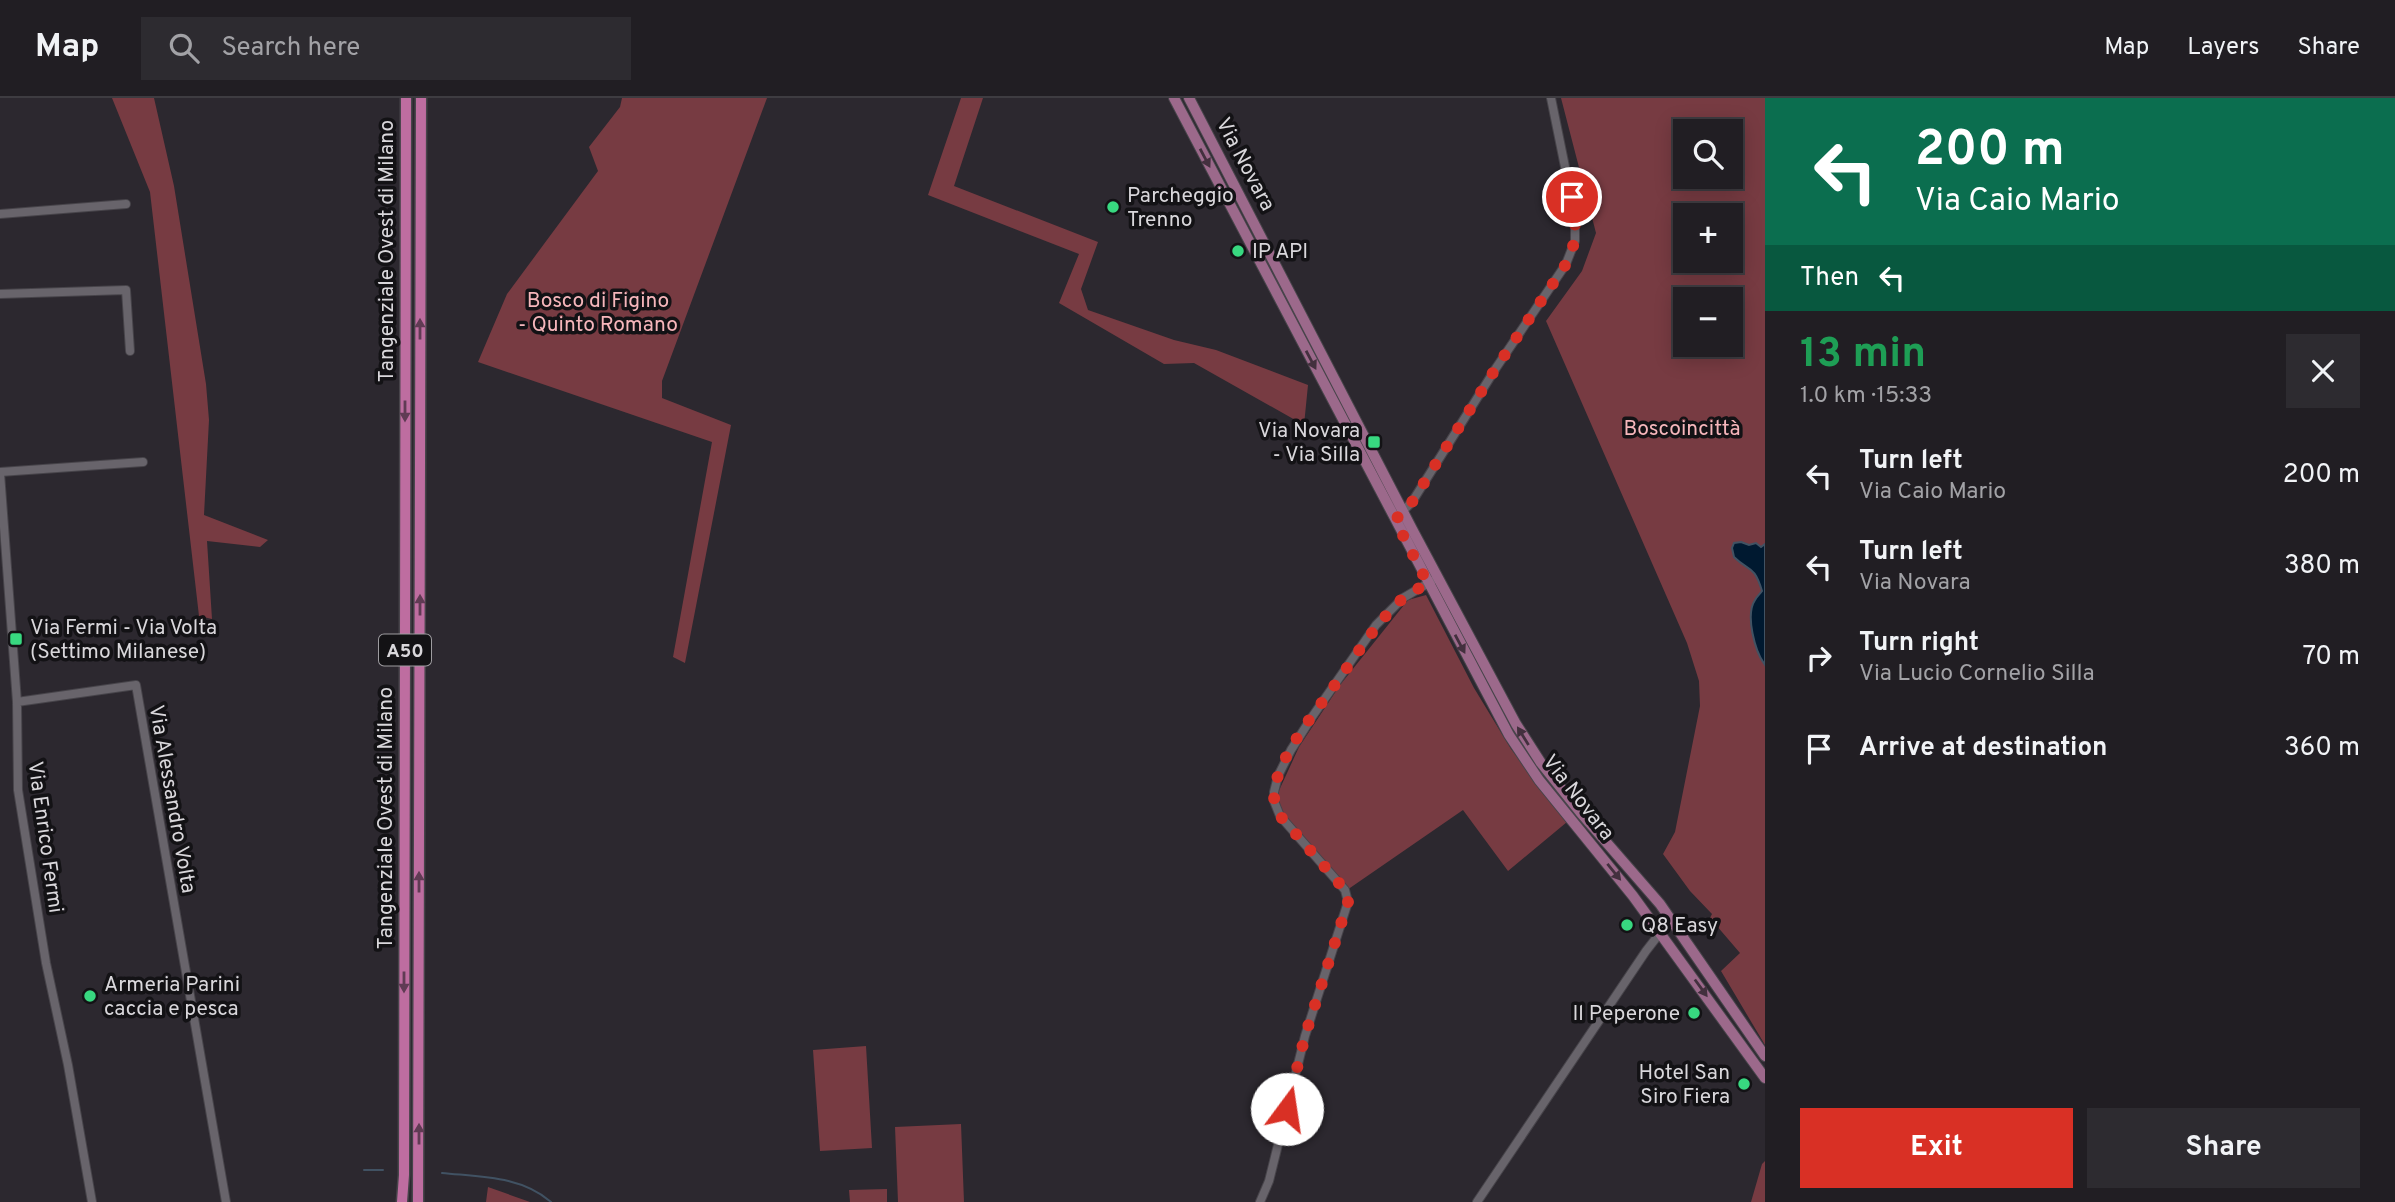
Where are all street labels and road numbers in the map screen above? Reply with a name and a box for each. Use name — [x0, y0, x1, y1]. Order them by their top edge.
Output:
street label: Via Novara — [1209, 113, 1281, 216]
street label: Tangenziale Ovest di Milano — [374, 120, 401, 382]
road number: A50 — [379, 635, 431, 666]
street label: Tangenziale Ovest di Milano — [373, 687, 400, 949]
street label: Via Alessandro Volta — [142, 703, 201, 896]
street label: Via Novara — [1536, 749, 1620, 846]
street label: Via Enrico Fermi — [20, 760, 69, 915]

